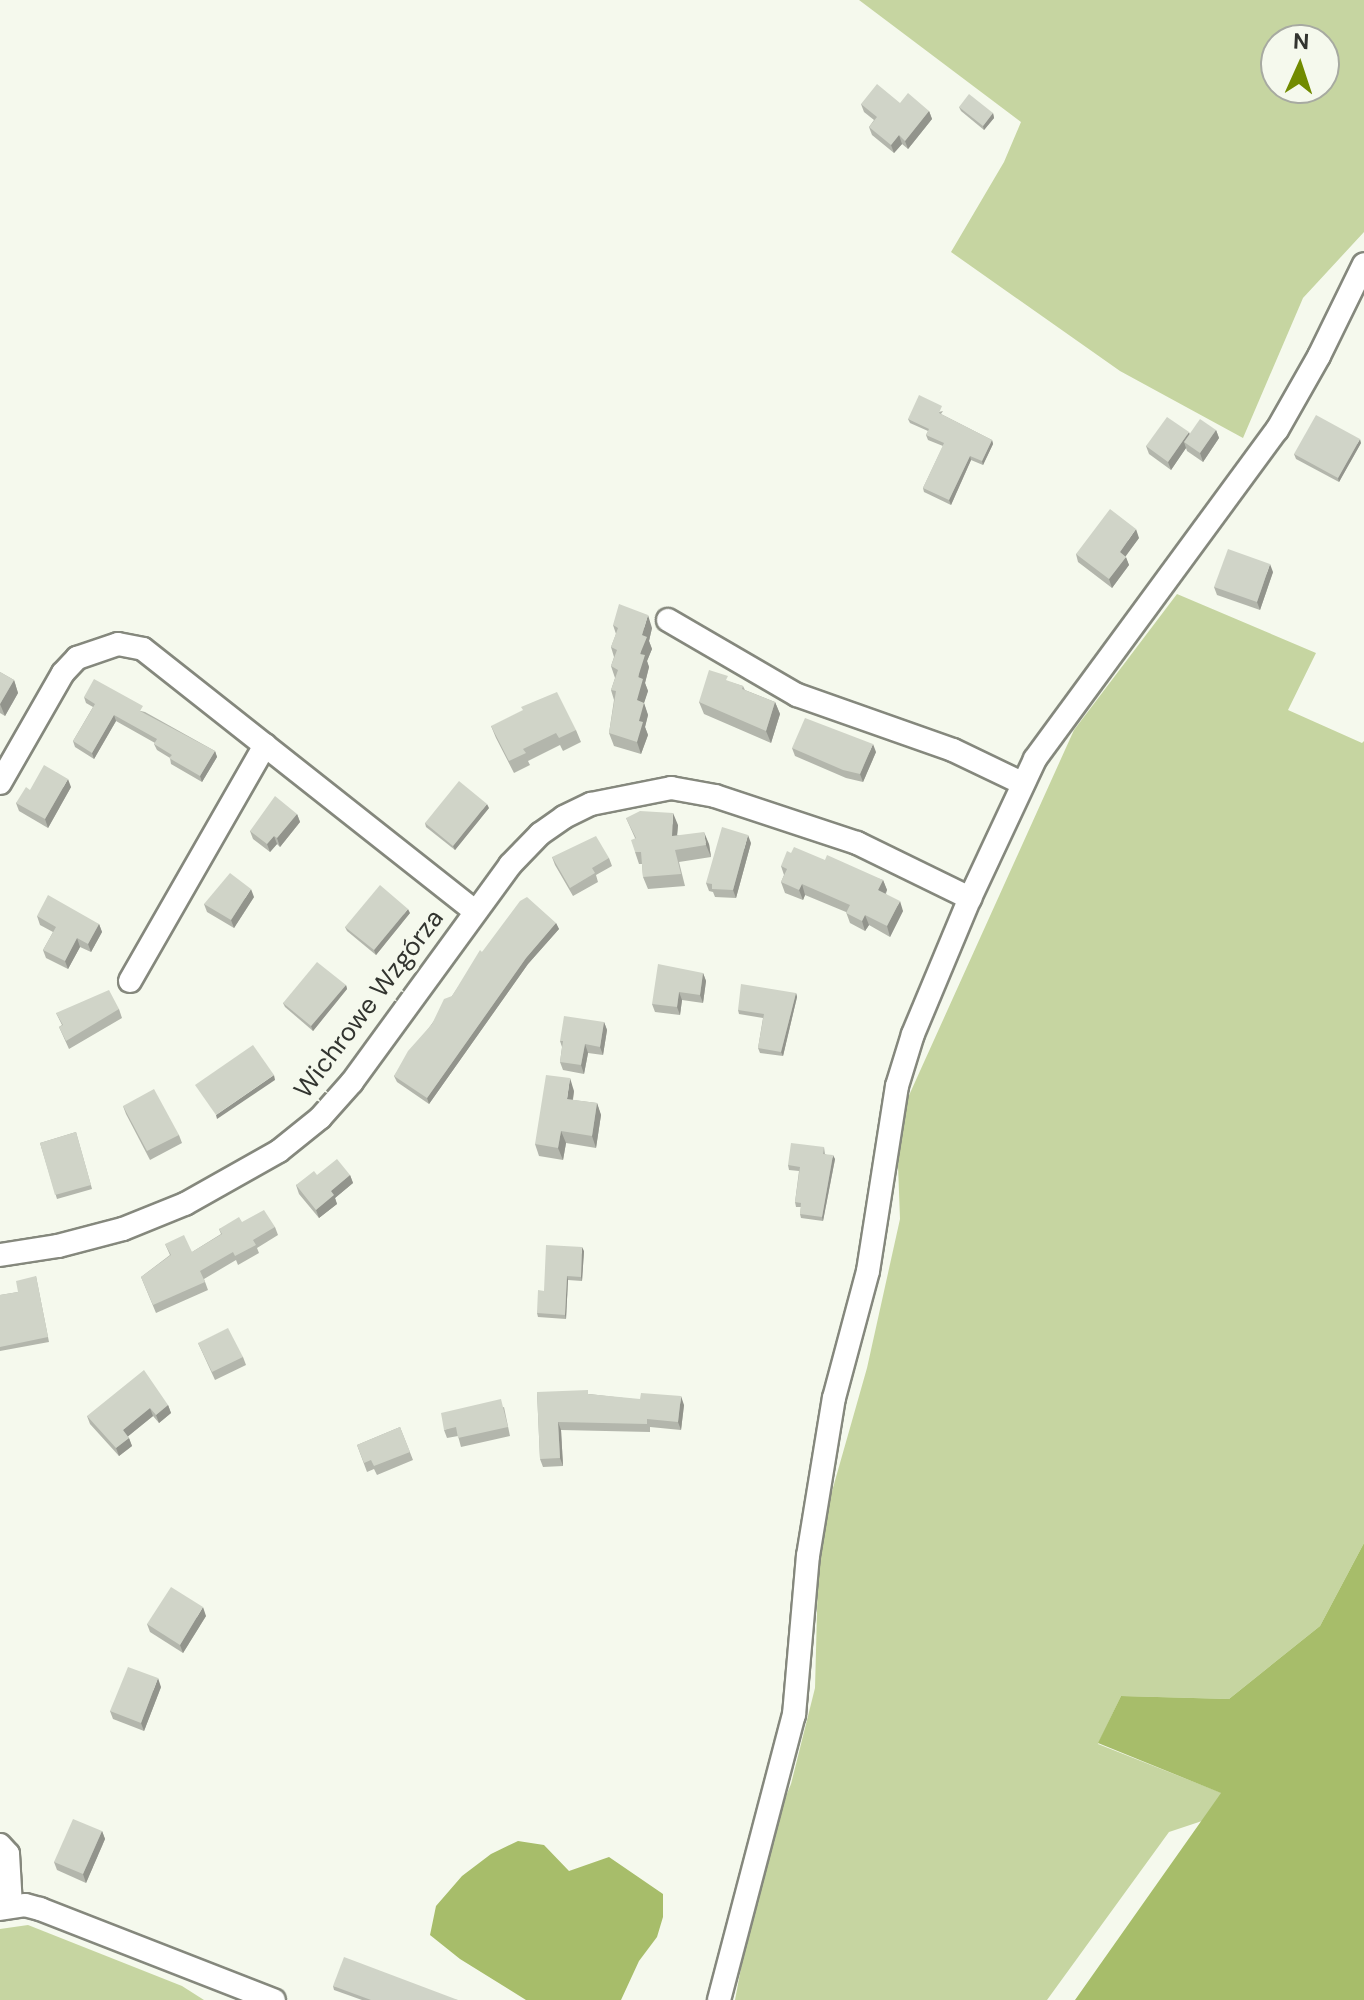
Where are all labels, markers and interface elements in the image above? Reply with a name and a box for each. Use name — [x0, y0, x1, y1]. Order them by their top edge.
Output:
north arrow — [1260, 24, 1340, 104]
text: N — [1292, 27, 1310, 56]
street label: Wichrowe Wzgórza — [288, 903, 450, 1105]

